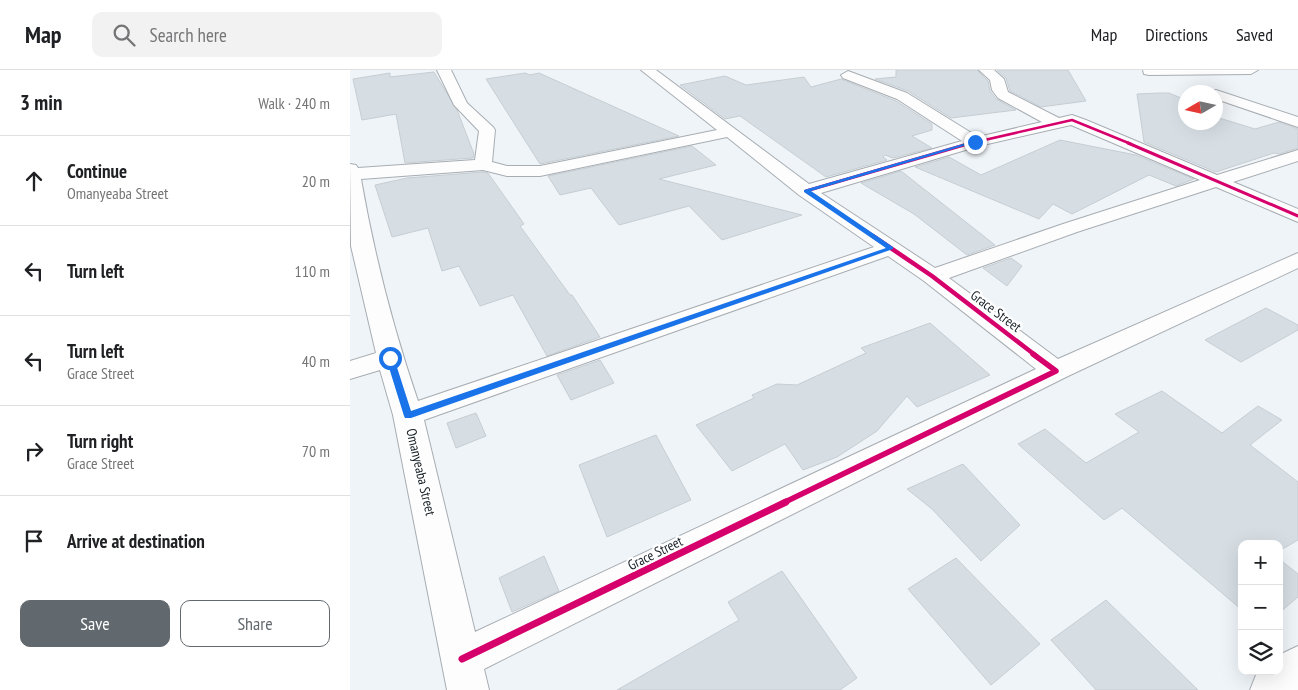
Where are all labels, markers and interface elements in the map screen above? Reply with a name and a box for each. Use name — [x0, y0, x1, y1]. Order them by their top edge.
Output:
search box — [92, 12, 442, 57]
text: Map — [25, 19, 62, 50]
icon: search — [110, 21, 138, 49]
text: Search here — [150, 23, 227, 47]
text: Map — [1091, 23, 1117, 46]
text: Directions — [1145, 23, 1208, 46]
text: Saved — [1236, 23, 1273, 46]
north arrow — [1178, 85, 1223, 130]
text: 3 min — [20, 89, 62, 116]
text: Walk · 240 m — [258, 93, 330, 113]
route end — [964, 131, 987, 154]
text: Continue — [67, 159, 127, 183]
icon: ahead — [20, 167, 48, 195]
text: 20 m — [302, 171, 330, 191]
text: Omanyeaba Street — [67, 183, 169, 203]
icon: left — [20, 257, 48, 285]
text: Turn left — [67, 259, 124, 283]
text: 110 m — [295, 261, 330, 281]
street label: Grace Street — [967, 286, 1025, 336]
text: Turn left — [67, 339, 124, 363]
icon: left — [20, 347, 48, 375]
route start — [379, 347, 402, 370]
text: 40 m — [302, 351, 330, 371]
text: Grace Street — [67, 363, 134, 383]
street label: Omanyeaba Street — [402, 427, 440, 517]
text: Turn right — [67, 429, 133, 453]
icon: right — [20, 437, 48, 465]
text: 70 m — [302, 441, 330, 461]
text: Grace Street — [67, 453, 134, 473]
icon: arrive — [20, 527, 48, 555]
text: Arrive at destination — [67, 529, 205, 553]
street label: Grace Street — [625, 532, 685, 574]
map controls — [1238, 540, 1283, 675]
button: + — [1238, 540, 1283, 585]
button: − — [1238, 585, 1283, 630]
button: Save — [20, 600, 170, 647]
button: Share — [180, 600, 330, 647]
button: layers — [1238, 630, 1283, 675]

